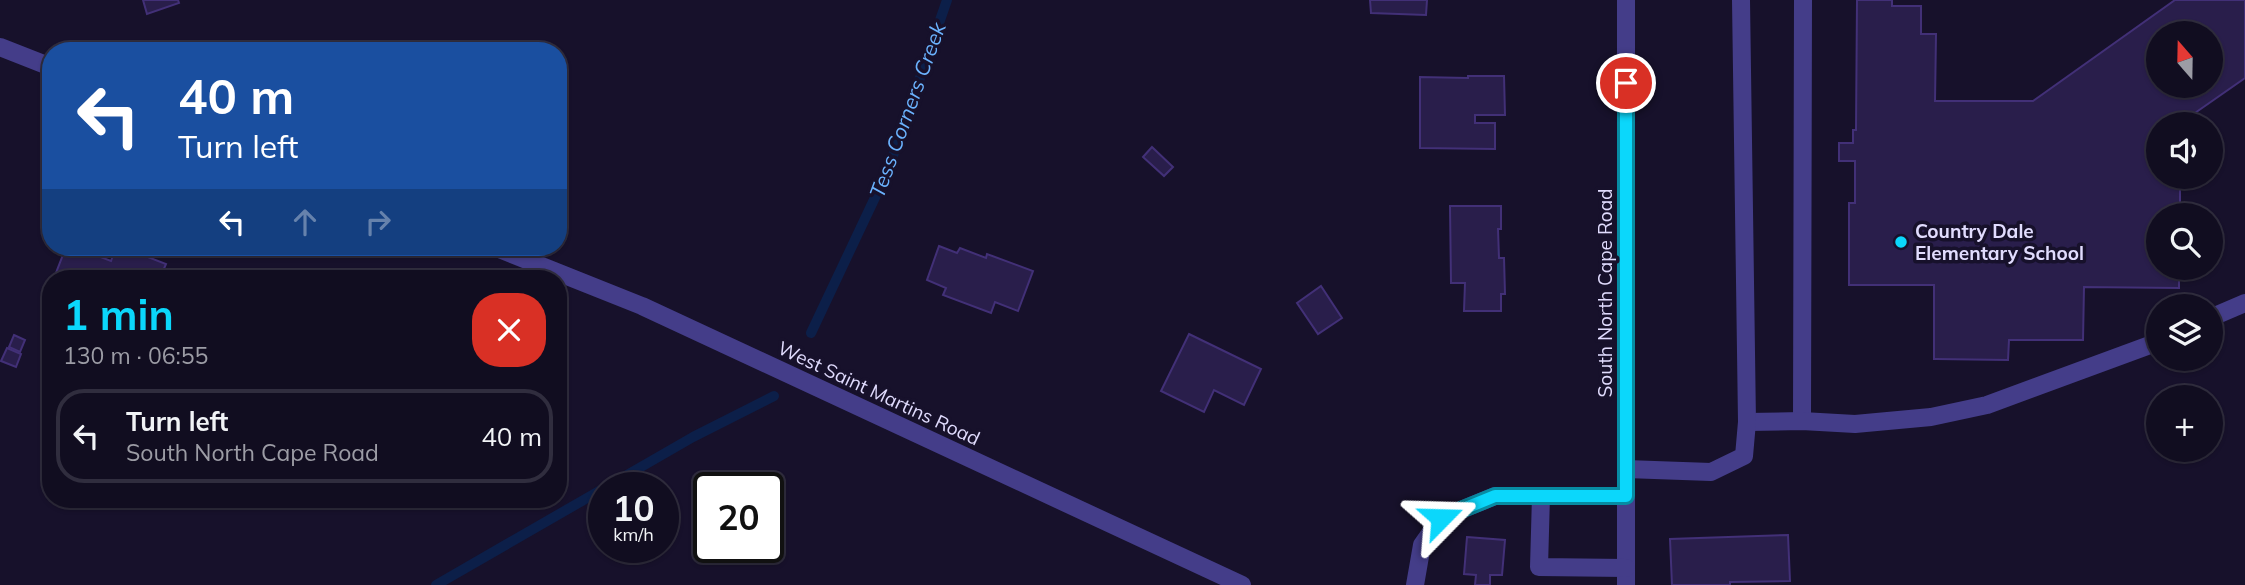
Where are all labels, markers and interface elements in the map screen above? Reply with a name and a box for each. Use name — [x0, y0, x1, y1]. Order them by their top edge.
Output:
water label: Tess Corners Creek — [863, 18, 951, 201]
north arrow — [2146, 21, 2222, 98]
map controls — [2146, 21, 2223, 462]
pin — [1596, 53, 1656, 113]
icon: arrive — [1607, 64, 1645, 102]
text: 40 m — [178, 65, 294, 126]
icon: left — [63, 70, 154, 161]
button: sound — [2146, 112, 2223, 189]
text: Turn left — [178, 126, 298, 166]
street label: South North Cape Road — [1593, 189, 1617, 397]
icon: left — [213, 203, 251, 241]
icon: ahead — [286, 203, 324, 241]
icon: right — [359, 203, 397, 241]
button: search — [2146, 203, 2223, 280]
place label: Country Dale Elementary School — [1915, 219, 2084, 265]
marker: Country Dale Elementary School — [1893, 234, 1909, 250]
text: 1 min — [63, 288, 174, 341]
button: close — [472, 293, 546, 367]
button: layers — [2146, 294, 2223, 371]
street label: West Saint Martins Road — [774, 336, 984, 450]
text: 130 m · 06:55 — [63, 341, 208, 370]
button: + — [2146, 385, 2223, 462]
text: Turn left — [126, 405, 228, 438]
icon: left — [67, 417, 105, 455]
text: 40 m — [481, 420, 542, 453]
text: South North Cape Road — [126, 438, 379, 467]
speed limit sign: 20 — [693, 472, 784, 563]
position arrow — [1404, 481, 1478, 555]
text: 10 — [612, 486, 655, 530]
text: km/h — [613, 523, 654, 546]

